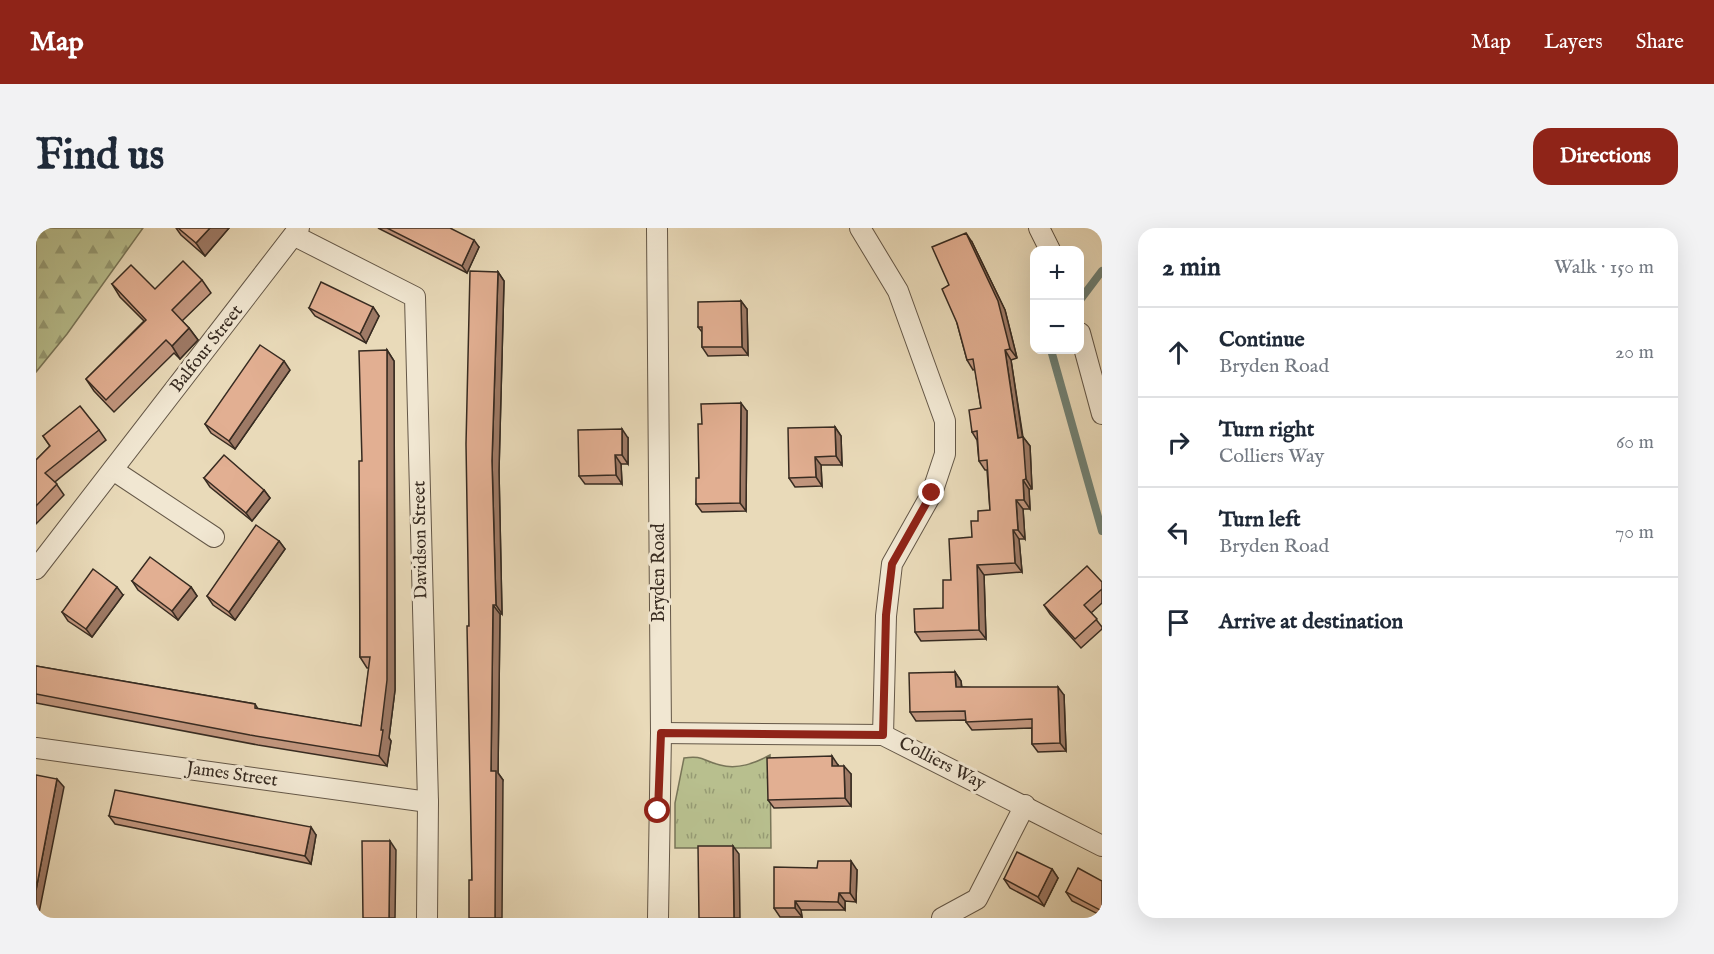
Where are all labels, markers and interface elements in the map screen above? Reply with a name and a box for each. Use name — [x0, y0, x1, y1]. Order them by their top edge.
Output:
text: Map — [30, 25, 84, 60]
text: Map — [1471, 29, 1511, 56]
text: Layers — [1544, 29, 1603, 56]
text: Share — [1636, 29, 1684, 56]
button: Directions — [1533, 128, 1678, 185]
text: Find us — [36, 130, 164, 183]
map controls — [1030, 246, 1084, 354]
button: + — [1030, 246, 1084, 300]
text: 2 min — [1162, 251, 1221, 284]
text: Walk · 150 m — [1554, 255, 1654, 280]
street label: Balfour Street — [166, 300, 248, 398]
button: − — [1030, 300, 1084, 354]
text: Continue — [1219, 326, 1305, 354]
icon: ahead — [1162, 336, 1195, 369]
text: 20 m — [1615, 340, 1654, 365]
text: Bryden Road — [1219, 354, 1329, 379]
text: Turn right — [1219, 416, 1314, 444]
icon: right — [1162, 426, 1195, 459]
text: 60 m — [1616, 430, 1654, 455]
text: Colliers Way — [1219, 444, 1324, 469]
route end — [918, 479, 944, 505]
street label: Davidson Street — [408, 481, 434, 599]
text: Turn left — [1219, 506, 1301, 534]
icon: left — [1162, 516, 1195, 549]
text: 70 m — [1615, 520, 1654, 545]
street label: Bryden Road — [648, 523, 671, 623]
text: Bryden Road — [1219, 534, 1329, 559]
icon: arrive — [1162, 606, 1195, 639]
text: Arrive at destination — [1219, 608, 1403, 636]
street label: Colliers Way — [895, 732, 990, 796]
street label: James Street — [183, 757, 279, 793]
route start — [644, 797, 670, 823]

